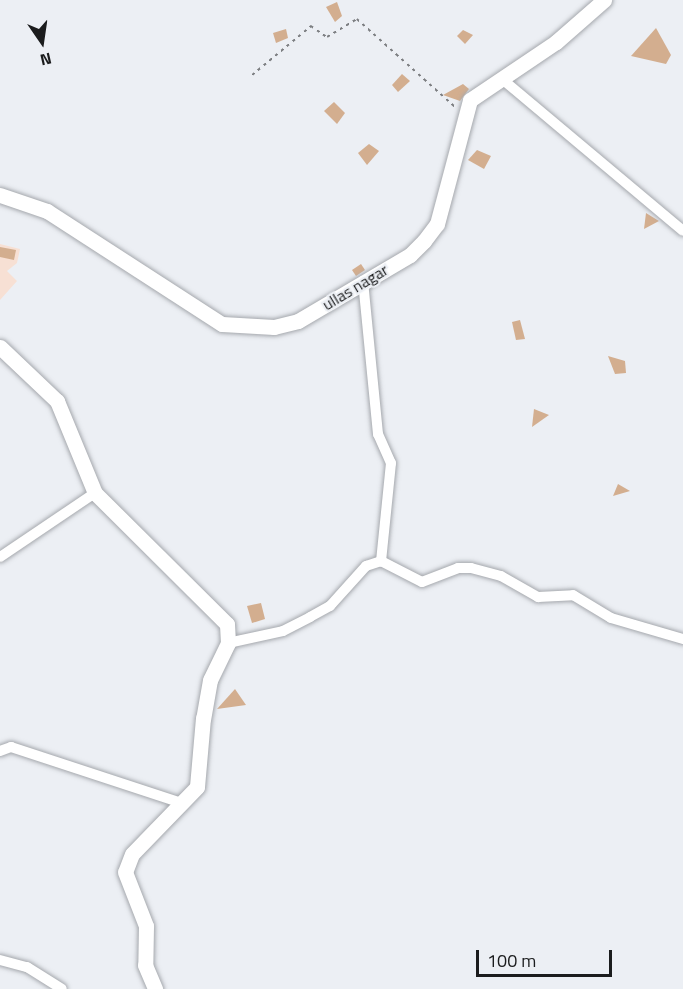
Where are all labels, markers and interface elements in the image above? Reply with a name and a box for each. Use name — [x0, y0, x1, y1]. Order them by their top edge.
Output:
north arrow — [12, 12, 72, 72]
text: N — [38, 47, 54, 72]
street label: ullas nagar — [319, 260, 391, 314]
scale bar — [479, 938, 616, 976]
text: 100 m — [487, 947, 536, 974]

